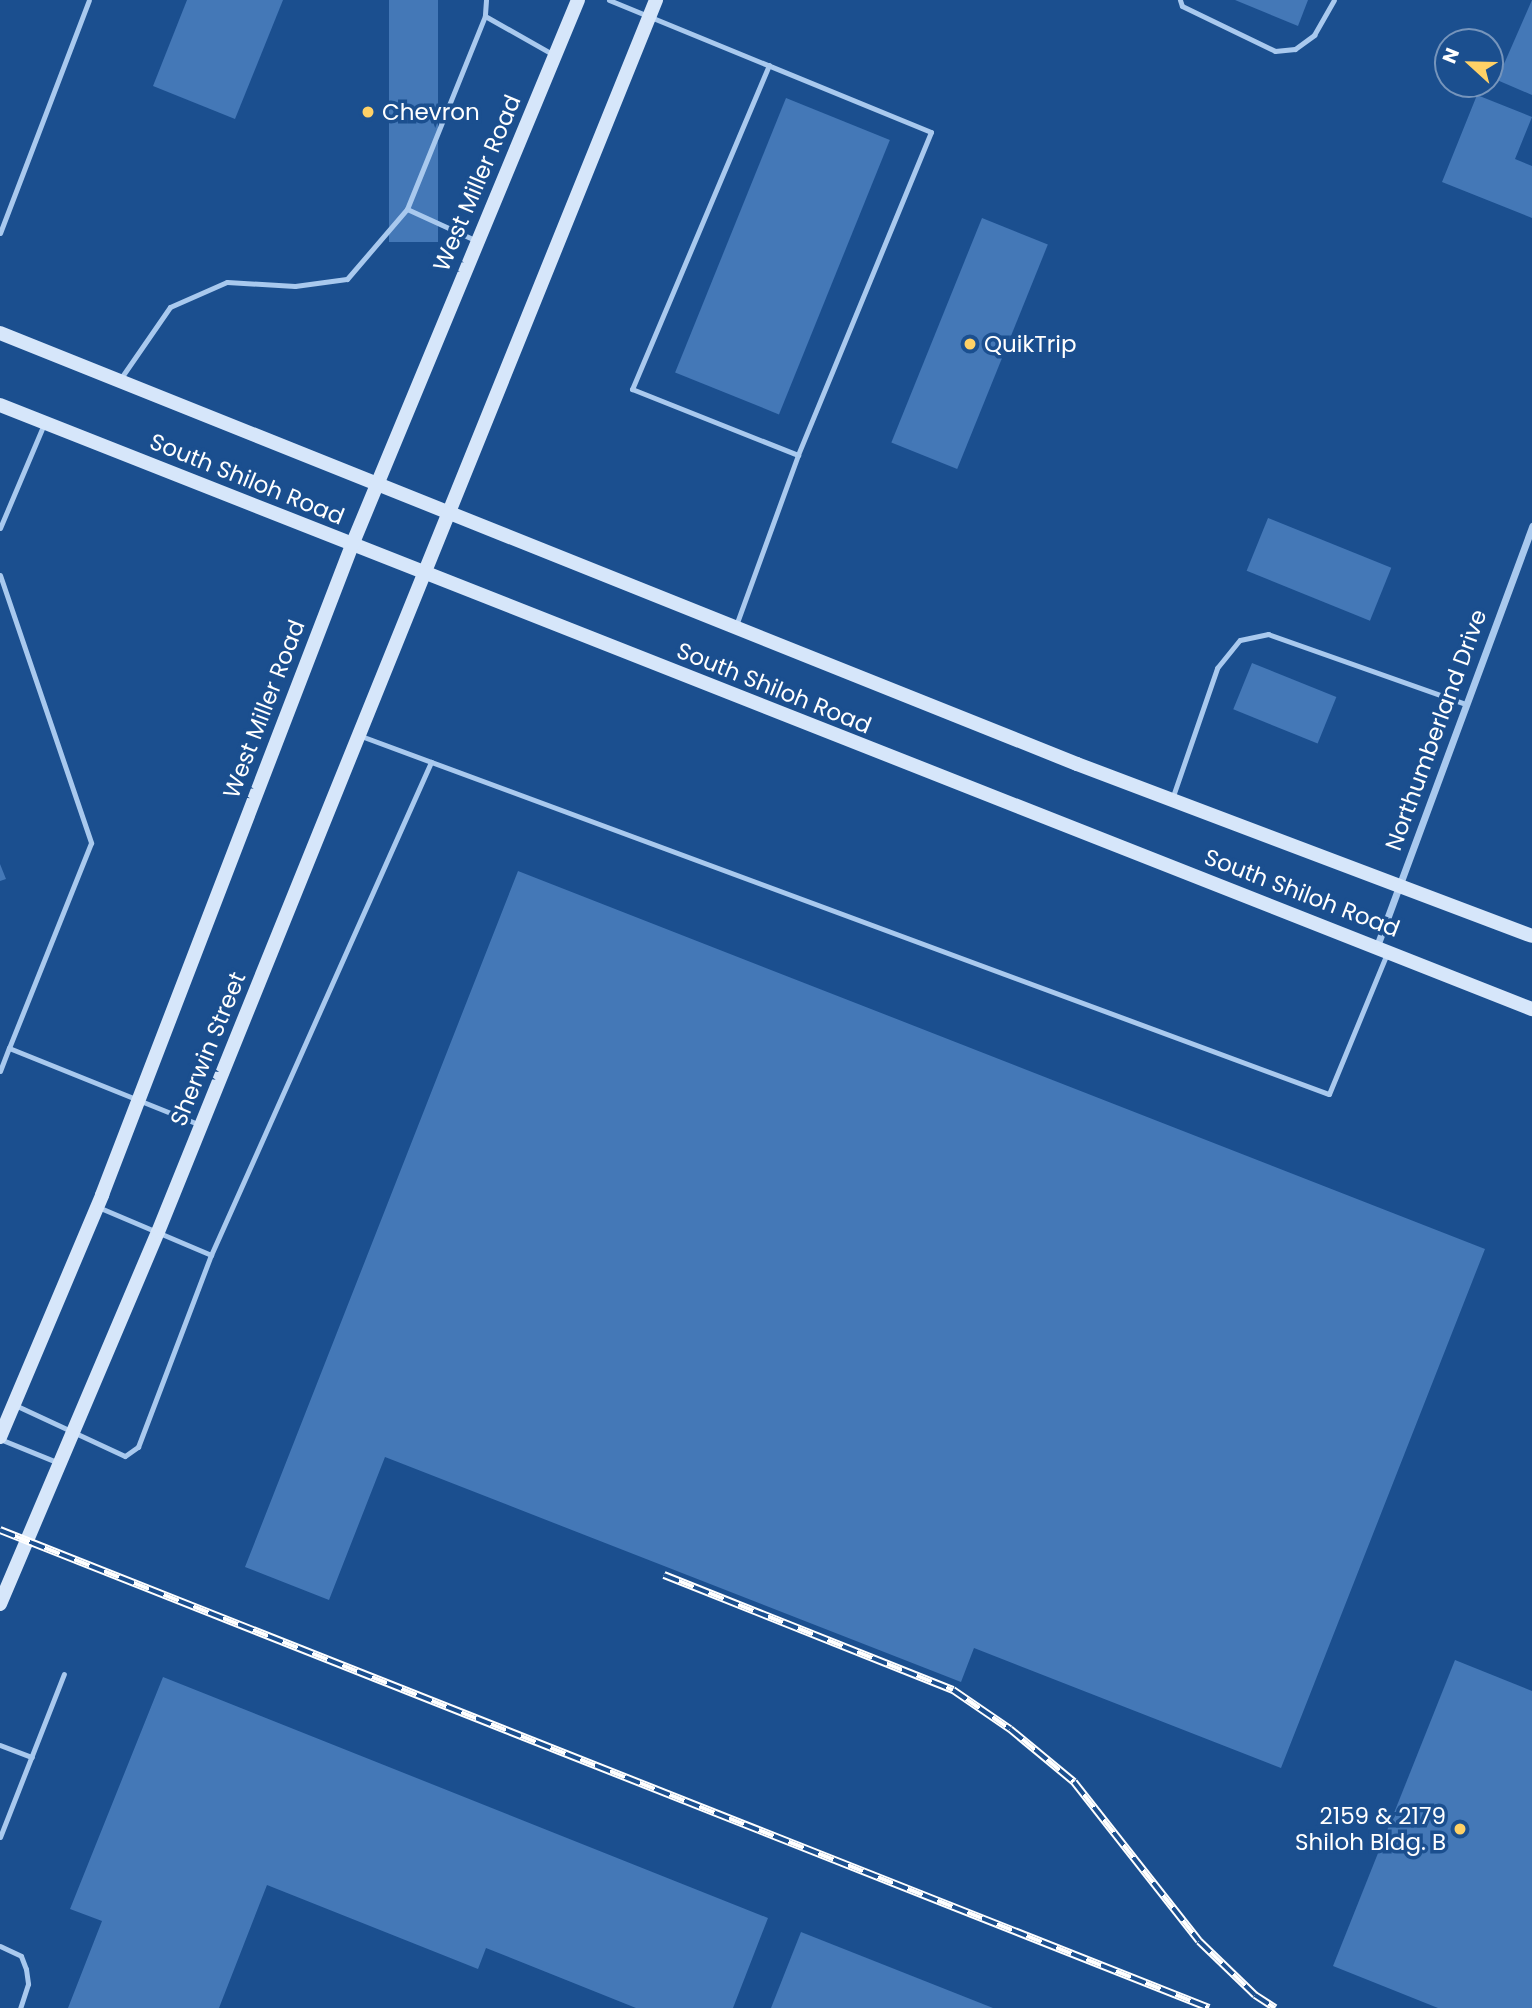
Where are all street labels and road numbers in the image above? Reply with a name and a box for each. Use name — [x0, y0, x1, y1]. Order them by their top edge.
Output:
street label: West Miller Road — [427, 91, 527, 275]
street label: South Shiloh Road — [146, 427, 348, 531]
street label: Northumberland Drive — [1379, 606, 1493, 854]
street label: West Miller Road — [217, 616, 311, 802]
street label: South Shiloh Road — [673, 636, 875, 740]
street label: South Shiloh Road — [1200, 843, 1404, 943]
street label: Sherwin Street — [165, 968, 251, 1130]

